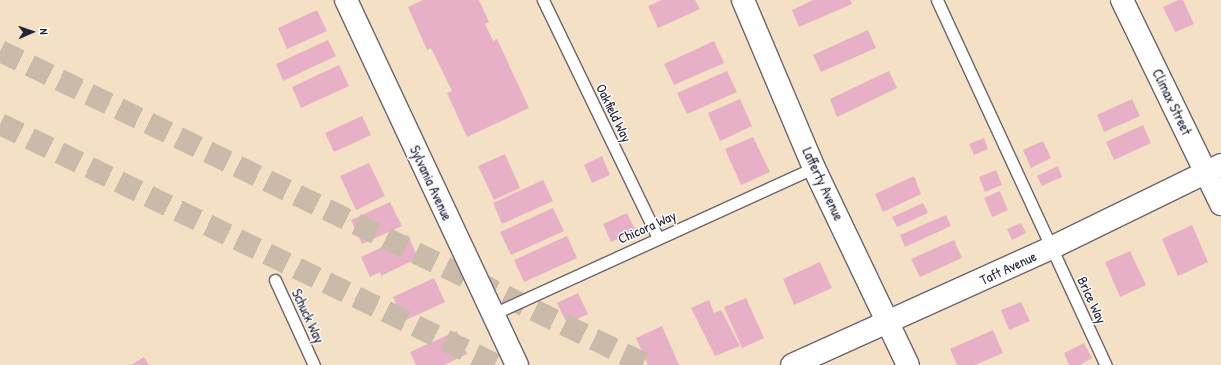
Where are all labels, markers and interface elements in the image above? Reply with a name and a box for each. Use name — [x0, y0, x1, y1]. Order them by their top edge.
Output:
north arrow — [12, 12, 52, 52]
text: N — [37, 28, 51, 35]
street label: Climax Street — [1149, 66, 1195, 138]
street label: Oakfield Way — [593, 81, 635, 145]
street label: Sylvania Avenue — [406, 143, 456, 223]
street label: Lafferty Avenue — [799, 145, 847, 223]
street label: Chicora Way — [615, 207, 679, 247]
street label: Taft Avenue — [977, 248, 1039, 288]
street label: Brice Way — [1074, 274, 1110, 326]
street label: Schuck Way — [288, 286, 328, 346]

